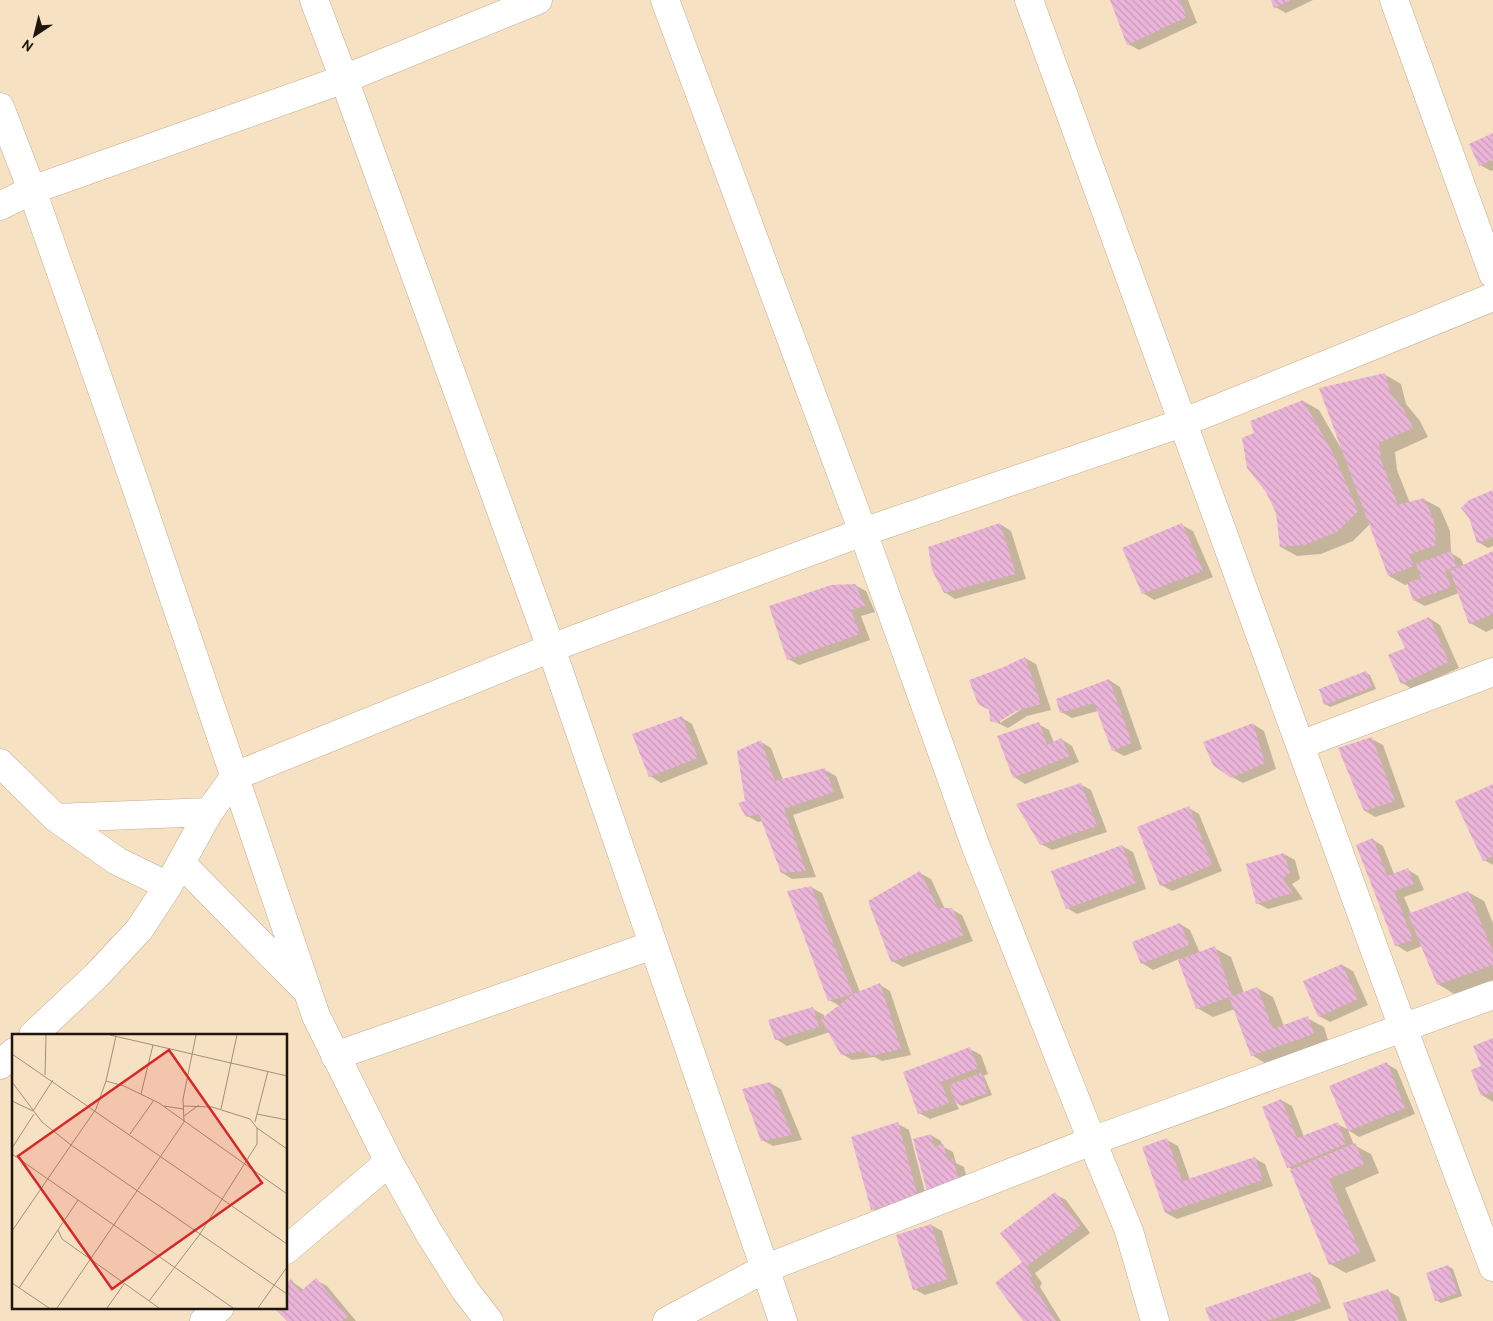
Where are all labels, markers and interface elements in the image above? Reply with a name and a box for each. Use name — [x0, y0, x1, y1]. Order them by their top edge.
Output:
north arrow — [10, 10, 60, 60]
text: N — [19, 35, 37, 54]
inset map — [12, 1034, 288, 1308]

